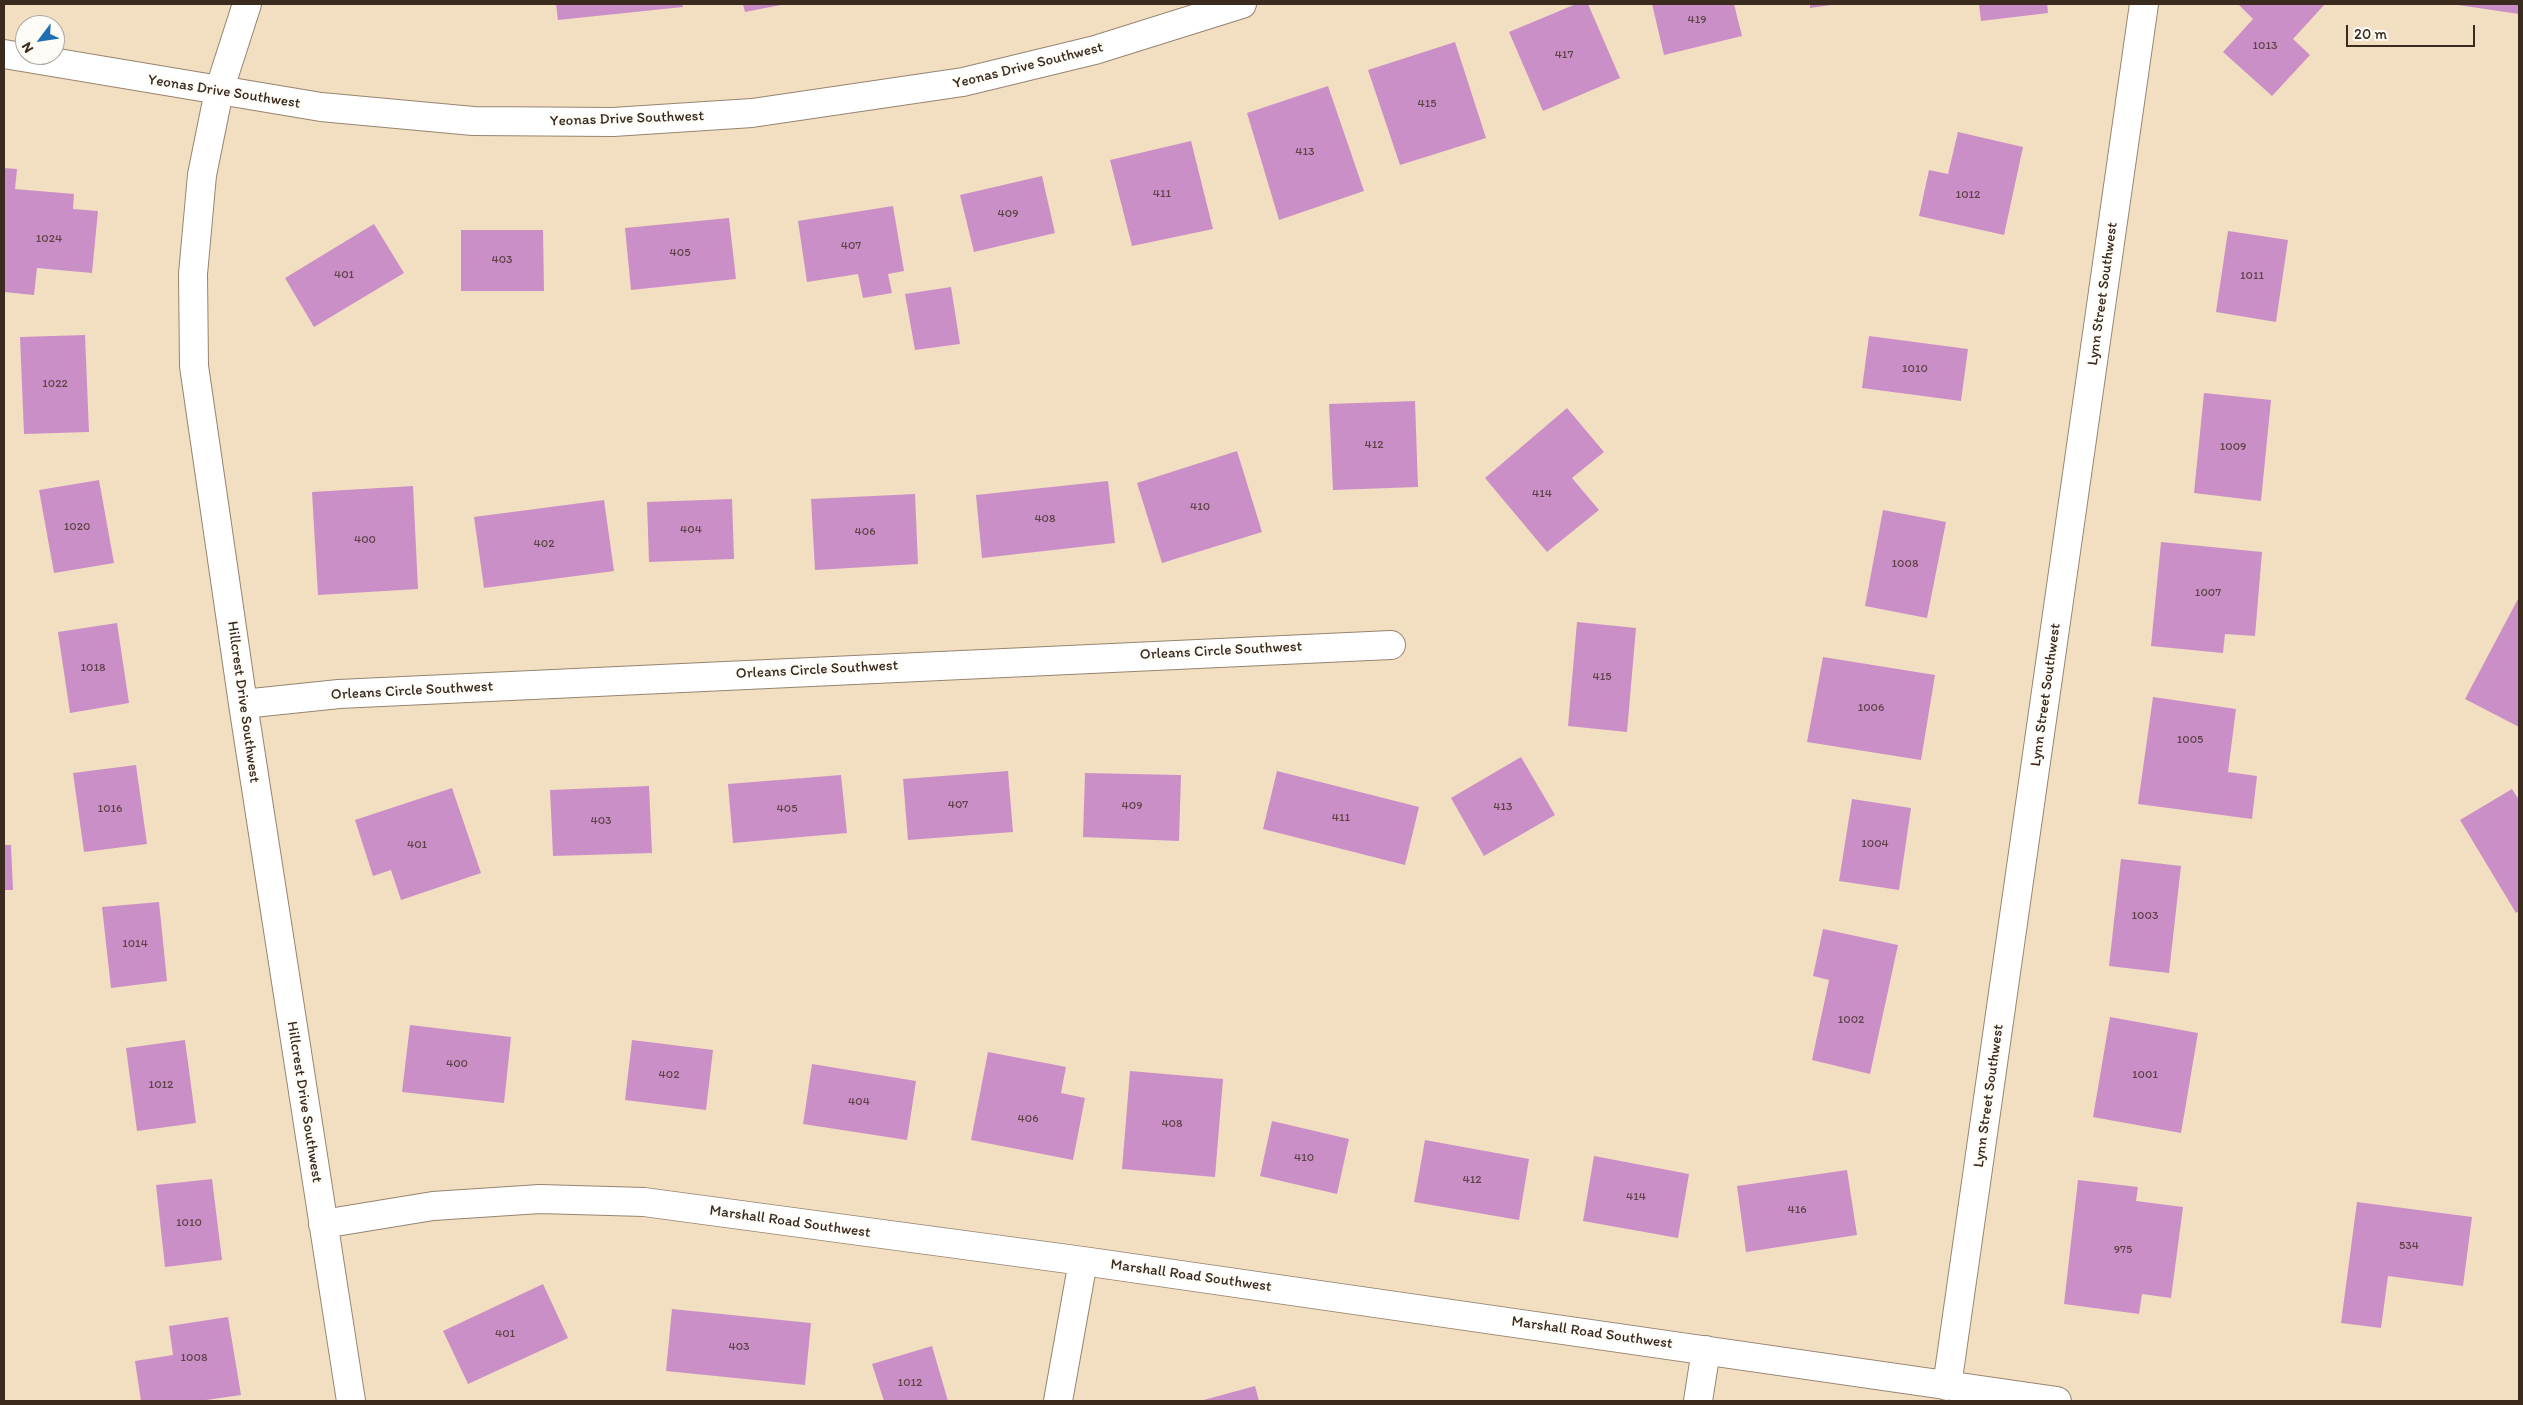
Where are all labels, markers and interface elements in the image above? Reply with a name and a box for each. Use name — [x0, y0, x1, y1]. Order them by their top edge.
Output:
house number: 419 — [1687, 13, 1707, 27]
north arrow — [15, 15, 65, 65]
scale bar — [2348, 15, 2477, 47]
text: 20 m — [2354, 25, 2387, 43]
text: N — [18, 39, 37, 56]
street label: Yeonas Drive Southwest — [951, 39, 1105, 93]
house number: 1013 — [2252, 39, 2278, 53]
house number: 417 — [1555, 48, 1573, 62]
street label: Yeonas Drive Southwest — [146, 71, 302, 113]
house number: 415 — [1417, 97, 1437, 111]
street label: Yeonas Drive Southwest — [550, 107, 704, 131]
house number: 413 — [1295, 145, 1315, 159]
house number: 411 — [1153, 187, 1171, 201]
house number: 1012 — [1956, 188, 1980, 202]
house number: 409 — [998, 207, 1018, 221]
street label: Lynn Street Southwest — [2084, 221, 2122, 367]
house number: 1024 — [36, 232, 62, 246]
house number: 407 — [841, 239, 861, 253]
house number: 405 — [670, 246, 690, 260]
house number: 403 — [491, 253, 513, 267]
house number: 401 — [334, 268, 354, 282]
house number: 1011 — [2240, 269, 2264, 283]
house number: 1010 — [1902, 362, 1928, 376]
house number: 1022 — [42, 377, 68, 391]
house number: 412 — [1364, 438, 1384, 452]
house number: 1009 — [2220, 440, 2246, 454]
house number: 414 — [1532, 487, 1552, 501]
house number: 410 — [1190, 500, 1210, 514]
house number: 408 — [1034, 512, 1056, 526]
house number: 1020 — [64, 520, 90, 534]
house number: 404 — [680, 523, 702, 537]
house number: 406 — [855, 525, 875, 539]
house number: 400 — [354, 533, 376, 547]
house number: 402 — [534, 537, 554, 551]
house number: 1008 — [1892, 557, 1918, 571]
house number: 1007 — [2195, 586, 2221, 600]
street label: Hillcrest Drive Southwest — [223, 620, 263, 784]
street label: Lynn Street Southwest — [2027, 622, 2065, 768]
street label: Orleans Circle Southwest — [1139, 638, 1303, 664]
street label: Orleans Circle Southwest — [735, 657, 899, 683]
house number: 1018 — [80, 661, 106, 675]
house number: 415 — [1592, 670, 1612, 684]
street label: Orleans Circle Southwest — [330, 678, 494, 704]
house number: 1006 — [1858, 701, 1884, 715]
house number: 1005 — [2177, 733, 2203, 747]
house number: 407 — [948, 798, 968, 812]
house number: 409 — [1122, 799, 1142, 813]
house number: 413 — [1493, 800, 1513, 814]
house number: 1016 — [98, 802, 122, 816]
house number: 405 — [777, 802, 797, 816]
house number: 411 — [1332, 811, 1350, 825]
house number: 403 — [590, 814, 612, 828]
house number: 1004 — [1861, 837, 1889, 851]
house number: 401 — [407, 838, 427, 852]
house number: 1003 — [2132, 909, 2158, 923]
house number: 1014 — [122, 937, 148, 951]
house number: 1002 — [1838, 1013, 1864, 1027]
street label: Hillcrest Drive Southwest — [282, 1020, 326, 1184]
street label: Lynn Street Southwest — [1970, 1023, 2008, 1169]
house number: 400 — [446, 1057, 468, 1071]
house number: 402 — [659, 1068, 679, 1082]
house number: 1001 — [2132, 1068, 2158, 1082]
house number: 1012 — [149, 1078, 173, 1092]
house number: 404 — [848, 1095, 870, 1109]
house number: 406 — [1018, 1112, 1038, 1126]
house number: 408 — [1161, 1117, 1183, 1131]
house number: 410 — [1294, 1151, 1314, 1165]
house number: 412 — [1462, 1173, 1482, 1187]
house number: 414 — [1626, 1190, 1646, 1204]
street label: Marshall Road Southwest — [708, 1202, 872, 1242]
house number: 416 — [1787, 1203, 1807, 1217]
house number: 1010 — [176, 1216, 202, 1230]
house number: 534 — [2399, 1239, 2419, 1253]
house number: 975 — [2114, 1243, 2132, 1257]
street label: Marshall Road Southwest — [1109, 1256, 1273, 1296]
street label: Marshall Road Southwest — [1510, 1313, 1674, 1353]
house number: 401 — [495, 1327, 515, 1341]
house number: 403 — [728, 1340, 750, 1354]
house number: 1008 — [181, 1351, 207, 1365]
house number: 1012 — [898, 1376, 922, 1390]

